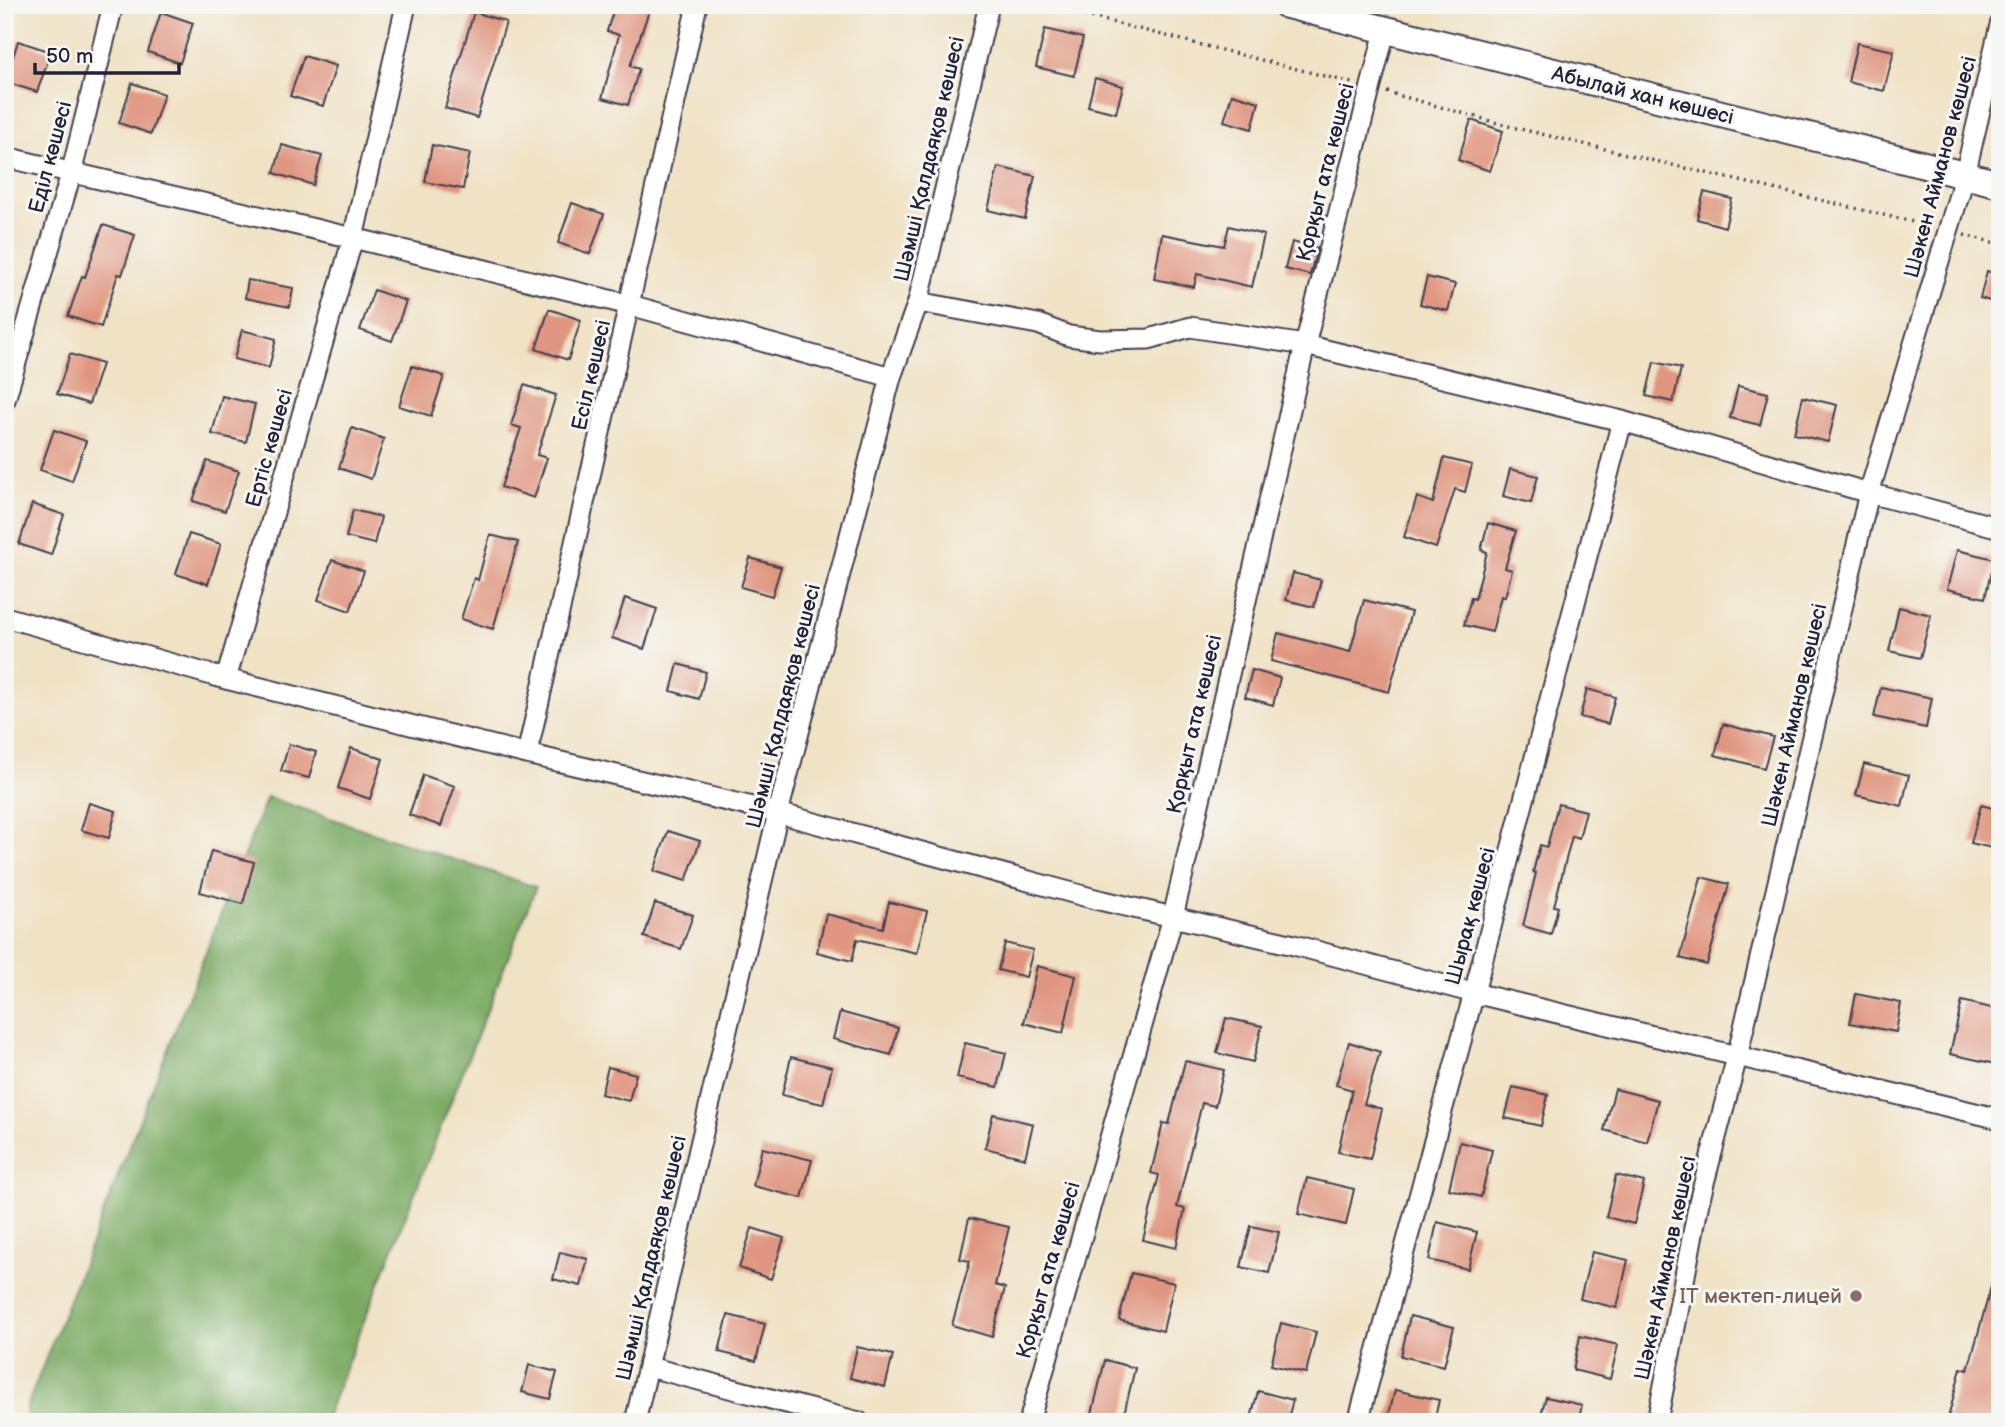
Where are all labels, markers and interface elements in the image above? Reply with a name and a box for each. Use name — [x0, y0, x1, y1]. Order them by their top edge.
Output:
scale bar — [35, 32, 178, 76]
street label: Шәмші Қалдаяқов көшесі — [889, 34, 970, 284]
text: 50 m — [46, 44, 93, 69]
street label: Шәкен Айманов көшесі — [1899, 53, 1982, 281]
street label: Абылай хан көшесі — [1548, 61, 1736, 130]
street label: Қорқыт ата көшесі — [1291, 80, 1360, 264]
street label: Еділ көшесі — [24, 98, 77, 216]
street label: Есіл көшесі — [567, 317, 616, 433]
street label: Ертіс көшесі — [241, 386, 298, 510]
street label: Шәмші Қалдаяқов көшесі — [741, 581, 826, 831]
street label: Шәкен Айманов көшесі — [1757, 601, 1832, 829]
street label: Қорқыт ата көшесі — [1162, 632, 1227, 816]
street label: Шырақ көшесі — [1440, 844, 1501, 988]
street label: Шәмші Қалдаяқов көшесі — [611, 1133, 692, 1383]
street label: Шәкен Айманов көшесі — [1629, 1154, 1702, 1383]
street label: Қорқыт ата көшесі — [1011, 1179, 1086, 1361]
place label: IT мектеп-лицей — [1679, 1284, 1842, 1309]
marker: IT мектеп-лицей — [1848, 1288, 1864, 1304]

